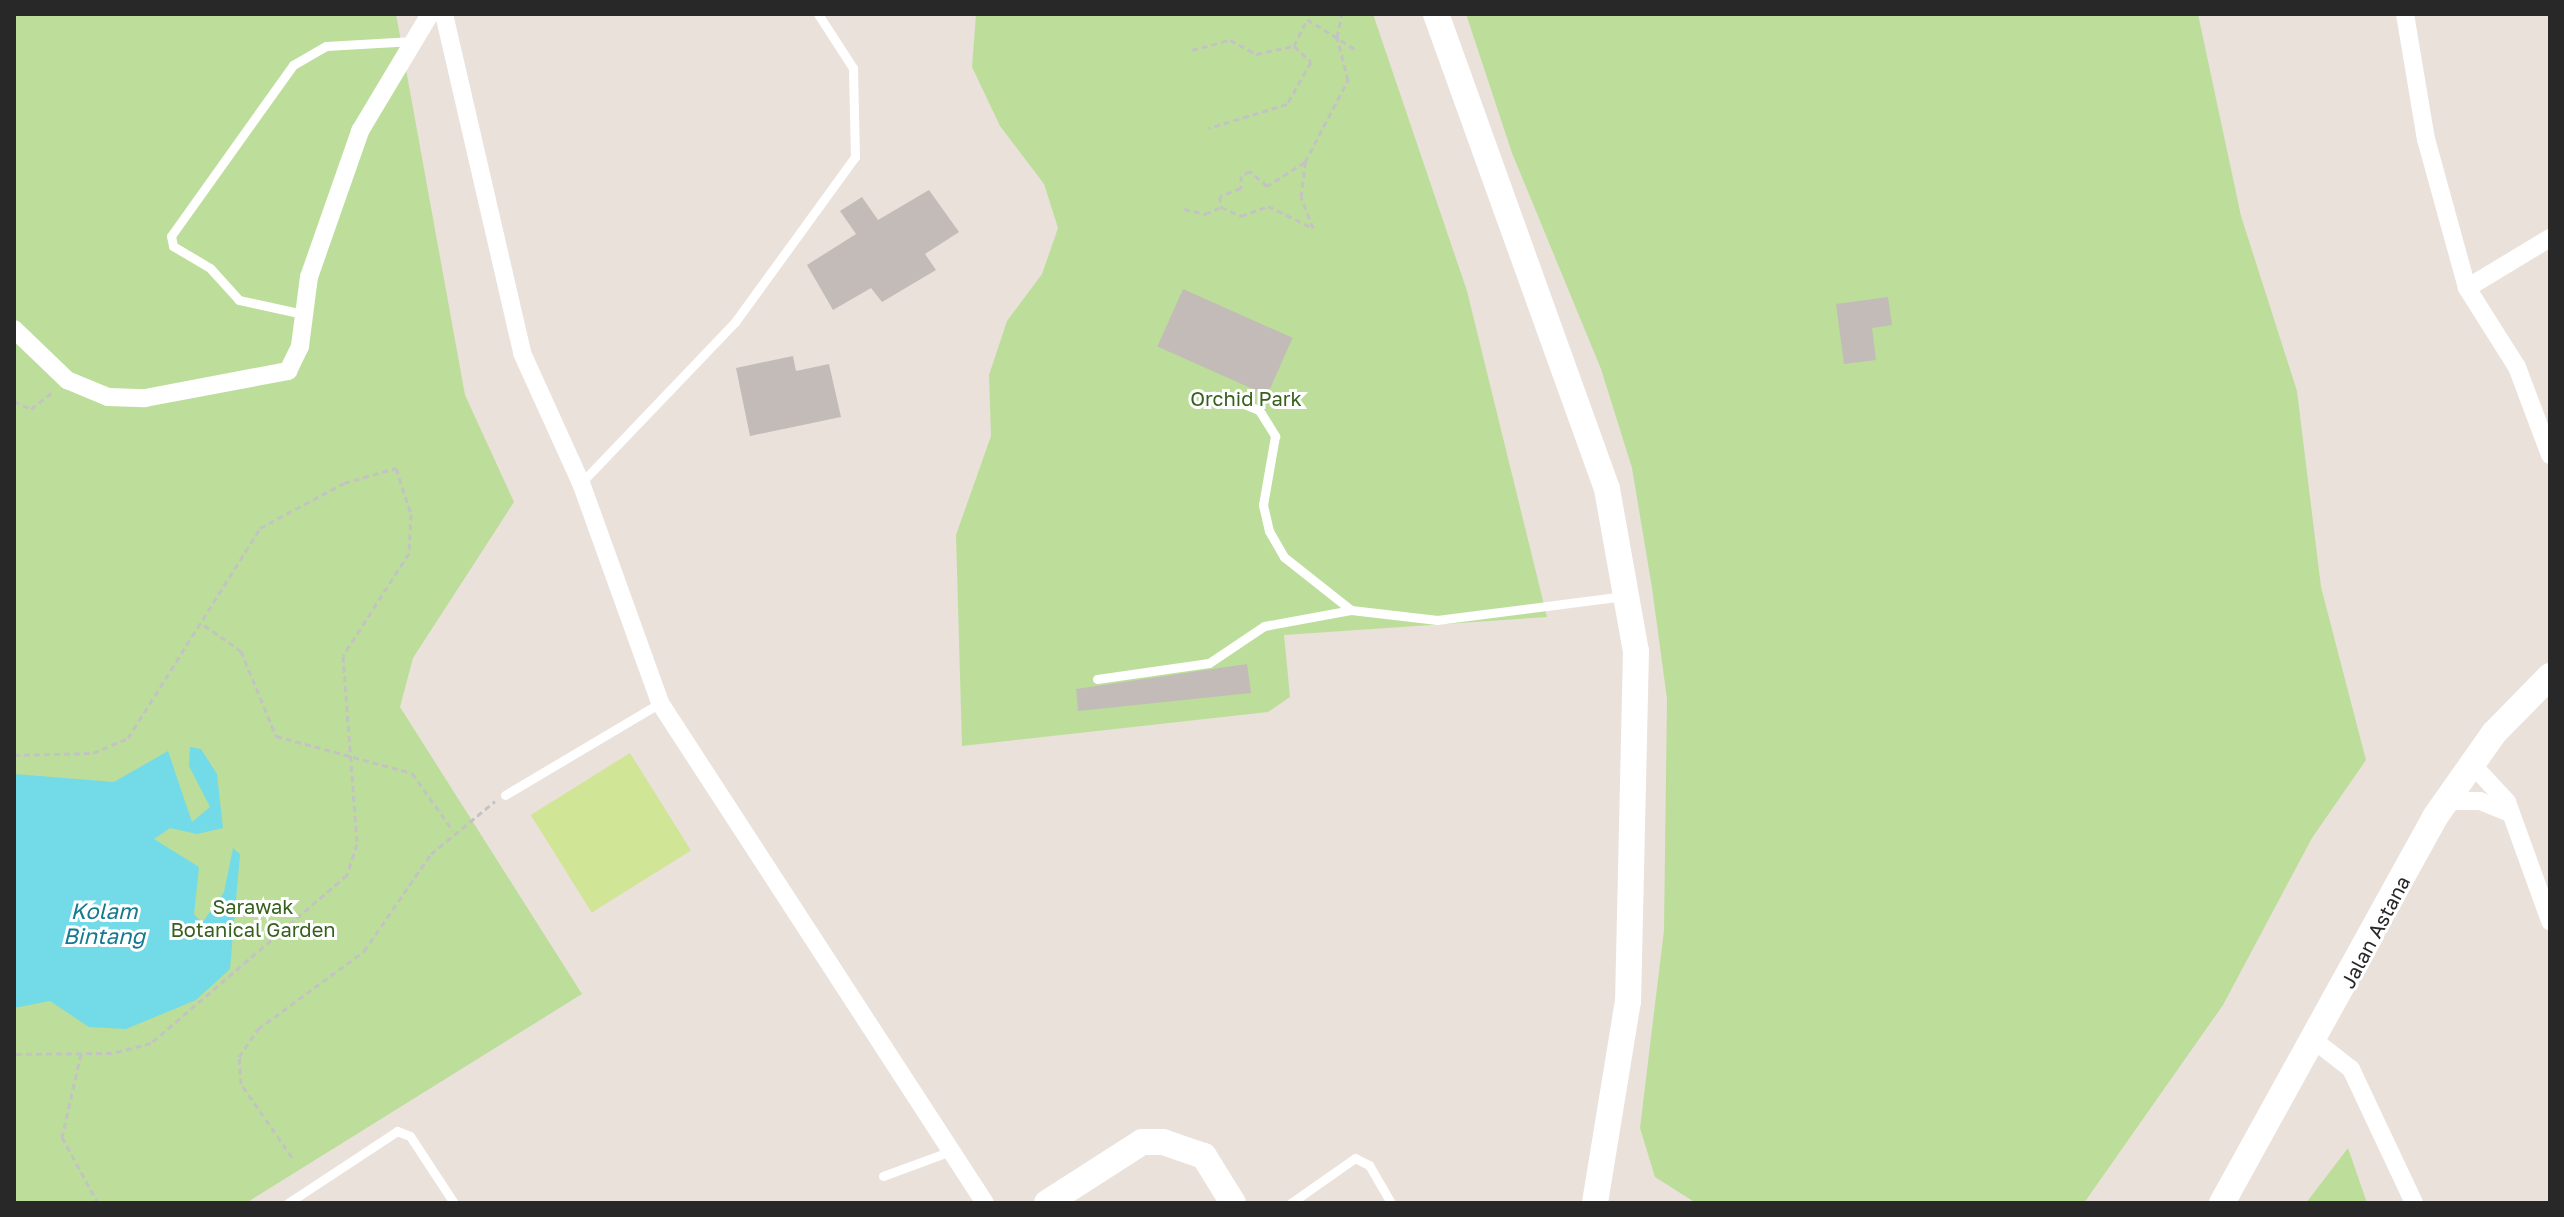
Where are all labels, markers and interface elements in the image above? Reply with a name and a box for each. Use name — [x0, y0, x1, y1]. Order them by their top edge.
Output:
park label: Orchid Park — [1190, 386, 1302, 410]
street label: Jalan Astana — [2335, 872, 2415, 992]
park label: Sarawak Botanical Garden — [170, 895, 336, 942]
water label: Kolam Bintang — [63, 897, 145, 948]

